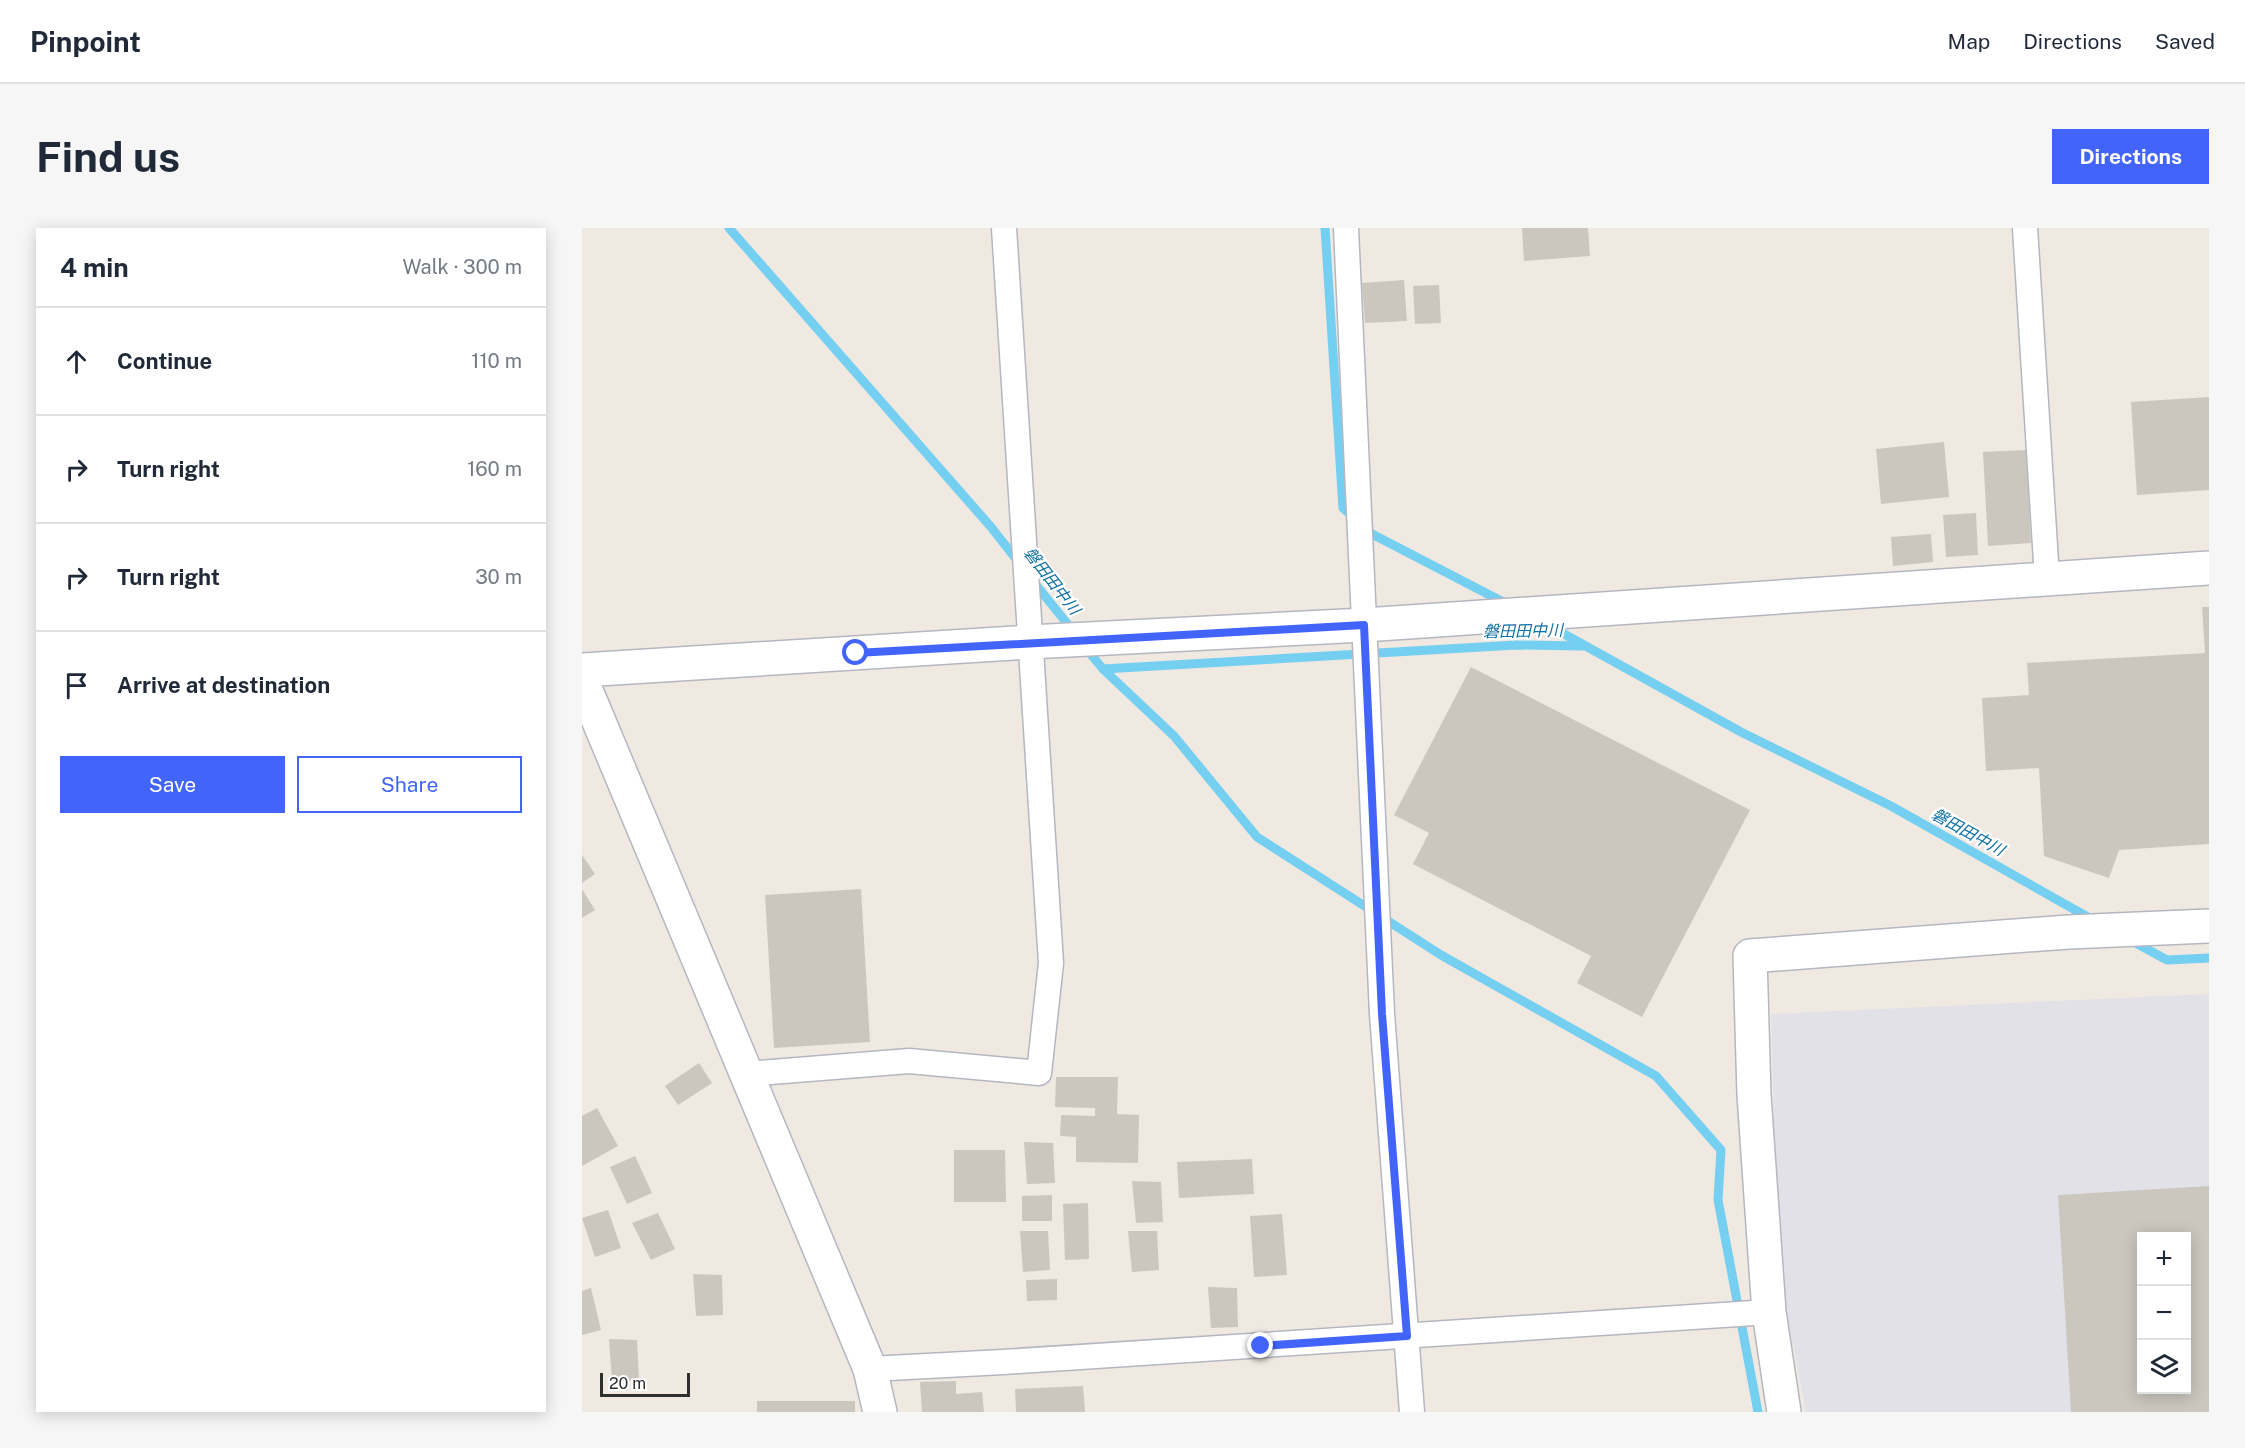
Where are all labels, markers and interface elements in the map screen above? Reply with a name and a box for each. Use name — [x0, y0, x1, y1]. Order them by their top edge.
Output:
text: Pinpoint — [30, 25, 141, 58]
text: Map — [1948, 29, 1990, 54]
text: Directions — [2023, 29, 2122, 54]
text: Saved — [2155, 29, 2215, 54]
button: Directions — [2052, 129, 2209, 184]
text: Find us — [36, 132, 180, 181]
text: 4 min — [60, 252, 129, 283]
text: Walk · 300 m — [402, 255, 522, 279]
icon: ahead — [60, 345, 93, 378]
text: Continue — [117, 348, 212, 374]
text: 110 m — [471, 349, 522, 373]
icon: right — [60, 453, 93, 486]
text: Turn right — [117, 456, 220, 482]
text: 160 m — [467, 457, 522, 481]
water label: 磐田田中川 — [1020, 544, 1085, 620]
icon: right — [60, 561, 93, 594]
text: Turn right — [117, 564, 220, 590]
text: 30 m — [475, 565, 522, 589]
water label: 磐田田中川 — [1483, 621, 1565, 641]
route start — [842, 639, 868, 665]
icon: arrive — [60, 669, 93, 702]
text: Arrive at destination — [117, 672, 330, 698]
button: Save — [60, 756, 285, 813]
button: Share — [297, 756, 522, 813]
water label: 磐田田中川 — [1928, 804, 2009, 861]
map controls — [2137, 1232, 2191, 1394]
button: + — [2137, 1232, 2191, 1286]
button: − — [2137, 1286, 2191, 1340]
route end — [1247, 1332, 1273, 1358]
button: layers — [2137, 1340, 2191, 1394]
scale bar — [600, 1370, 690, 1398]
text: 20 m — [609, 1374, 646, 1393]

